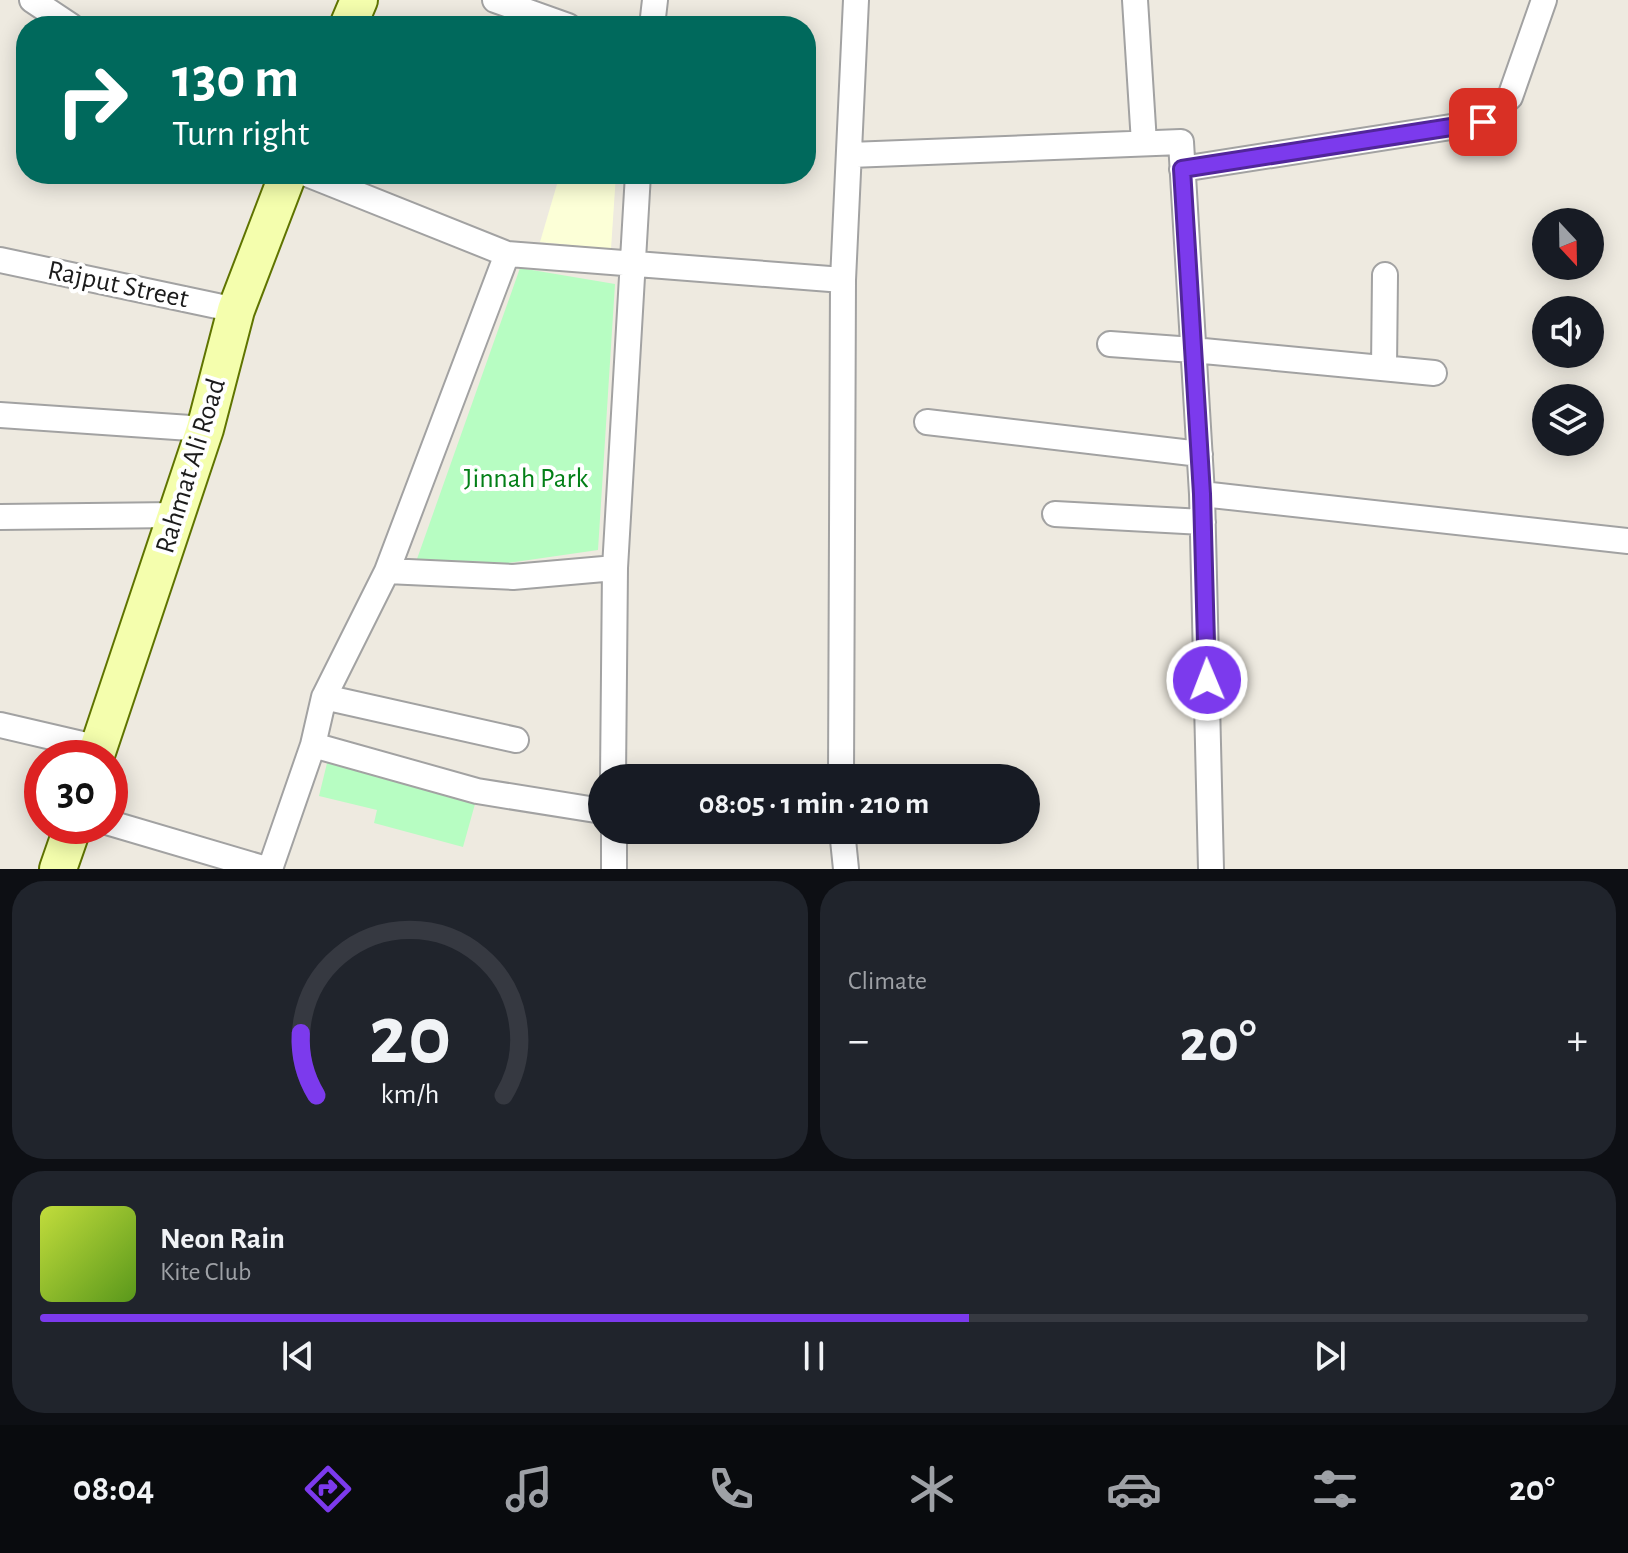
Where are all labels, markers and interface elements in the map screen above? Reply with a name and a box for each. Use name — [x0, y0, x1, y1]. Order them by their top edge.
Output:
icon: right — [40, 48, 144, 152]
text: 130 m — [172, 51, 299, 107]
pin — [1449, 88, 1517, 156]
icon: arrive — [1461, 100, 1505, 144]
text: Turn right — [172, 116, 309, 152]
north arrow — [1532, 208, 1604, 280]
map controls — [1532, 208, 1604, 456]
street label: Rajput Street — [45, 256, 191, 314]
button: sound — [1532, 296, 1604, 368]
street label: Rahmat Ali Road — [151, 375, 231, 557]
button: layers — [1532, 384, 1604, 456]
park label: Jinnah Park — [464, 465, 588, 493]
position arrow — [1165, 638, 1249, 722]
speed limit sign: 30 — [24, 740, 128, 844]
text: 08:05 · 1 min · 210 m — [699, 789, 929, 819]
text: Climate — [848, 968, 927, 994]
text: 20 — [369, 995, 451, 1079]
text: 20° — [1179, 1012, 1257, 1072]
text: − — [848, 1019, 869, 1063]
text: + — [1567, 1019, 1588, 1063]
text: km/h — [381, 1080, 439, 1109]
text: Neon Rain — [160, 1224, 285, 1254]
text: Kite Club — [160, 1259, 251, 1285]
icon: previous — [276, 1334, 320, 1378]
icon: pause — [792, 1334, 836, 1378]
icon: next — [1308, 1334, 1352, 1378]
icon: directions — [300, 1461, 356, 1517]
icon: music — [501, 1461, 557, 1517]
icon: phone — [703, 1461, 759, 1517]
icon: climate — [904, 1461, 960, 1517]
icon: car — [1106, 1461, 1162, 1517]
icon: filters — [1307, 1461, 1363, 1517]
text: 08:04 — [73, 1471, 154, 1507]
text: 20° — [1509, 1471, 1555, 1507]

